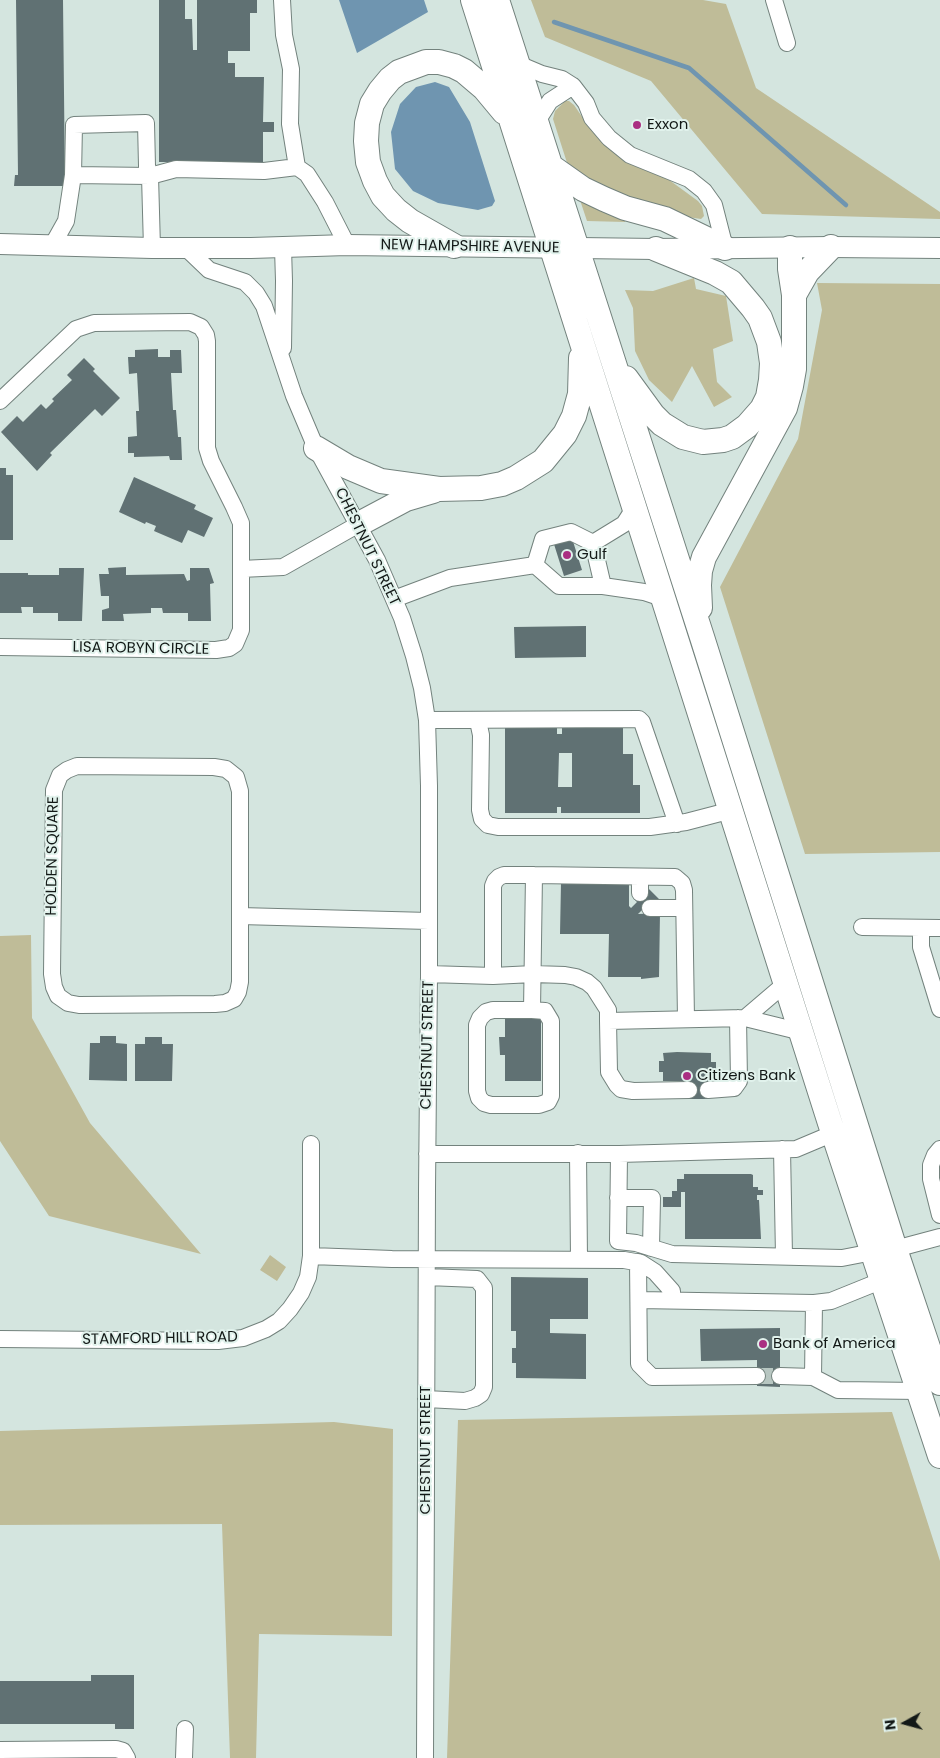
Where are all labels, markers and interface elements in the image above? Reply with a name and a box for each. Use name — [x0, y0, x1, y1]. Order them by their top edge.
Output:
place label: Exxon — [647, 116, 688, 134]
marker: Exxon — [631, 119, 643, 131]
street label: NEW HAMPSHIRE AVENUE — [380, 236, 560, 258]
street label: CHESTNUT STREET — [331, 485, 403, 609]
place label: Gulf — [577, 546, 607, 564]
marker: Gulf — [561, 549, 573, 561]
street label: LISA ROBYN CIRCLE — [73, 639, 209, 659]
street label: HOLDEN SQUARE — [43, 796, 63, 916]
street label: CHESTNUT STREET — [418, 980, 438, 1110]
place label: Citizens Bank — [697, 1067, 796, 1085]
marker: Citizens Bank — [681, 1070, 693, 1082]
street label: STAMFORD HILL ROAD — [82, 1329, 238, 1349]
place label: Bank of America — [773, 1335, 896, 1353]
marker: Bank of America — [757, 1338, 769, 1350]
street label: CHESTNUT STREET — [417, 1386, 435, 1514]
north arrow — [880, 1698, 930, 1748]
text: N — [880, 1718, 901, 1731]

